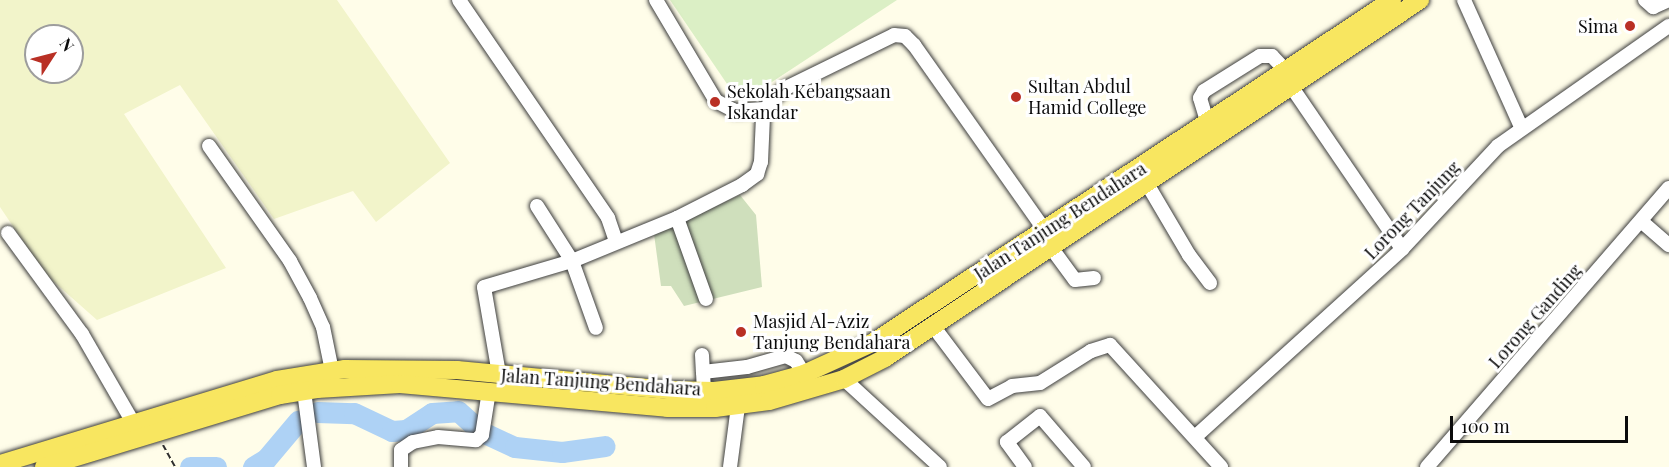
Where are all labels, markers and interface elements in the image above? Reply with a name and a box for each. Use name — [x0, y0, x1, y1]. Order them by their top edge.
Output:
place label: Sima — [1578, 15, 1618, 37]
marker: Sima — [1623, 19, 1637, 33]
north arrow — [24, 24, 84, 84]
text: N — [55, 33, 79, 55]
place label: Sultan Abdul Hamid College — [1028, 76, 1146, 118]
place label: Sekolah Kebangsaan Iskandar — [727, 81, 891, 124]
marker: Sultan Abdul Hamid College — [1009, 90, 1023, 104]
marker: Sekolah Kebangsaan Iskandar — [708, 95, 722, 109]
street label: Lorong Tanjung — [1360, 156, 1464, 264]
street label: Jalan Tanjung Bendahara — [970, 157, 1150, 285]
street label: Lorong Ganding — [1484, 260, 1586, 372]
place label: Masjid Al-Aziz Tanjung Bendahara — [753, 311, 910, 354]
marker: Masjid Al-Aziz Tanjung Bendahara — [734, 325, 748, 339]
street label: Jalan Tanjung Bendahara — [500, 364, 702, 400]
scale bar — [1453, 404, 1632, 442]
text: 100 m — [1461, 414, 1510, 438]

